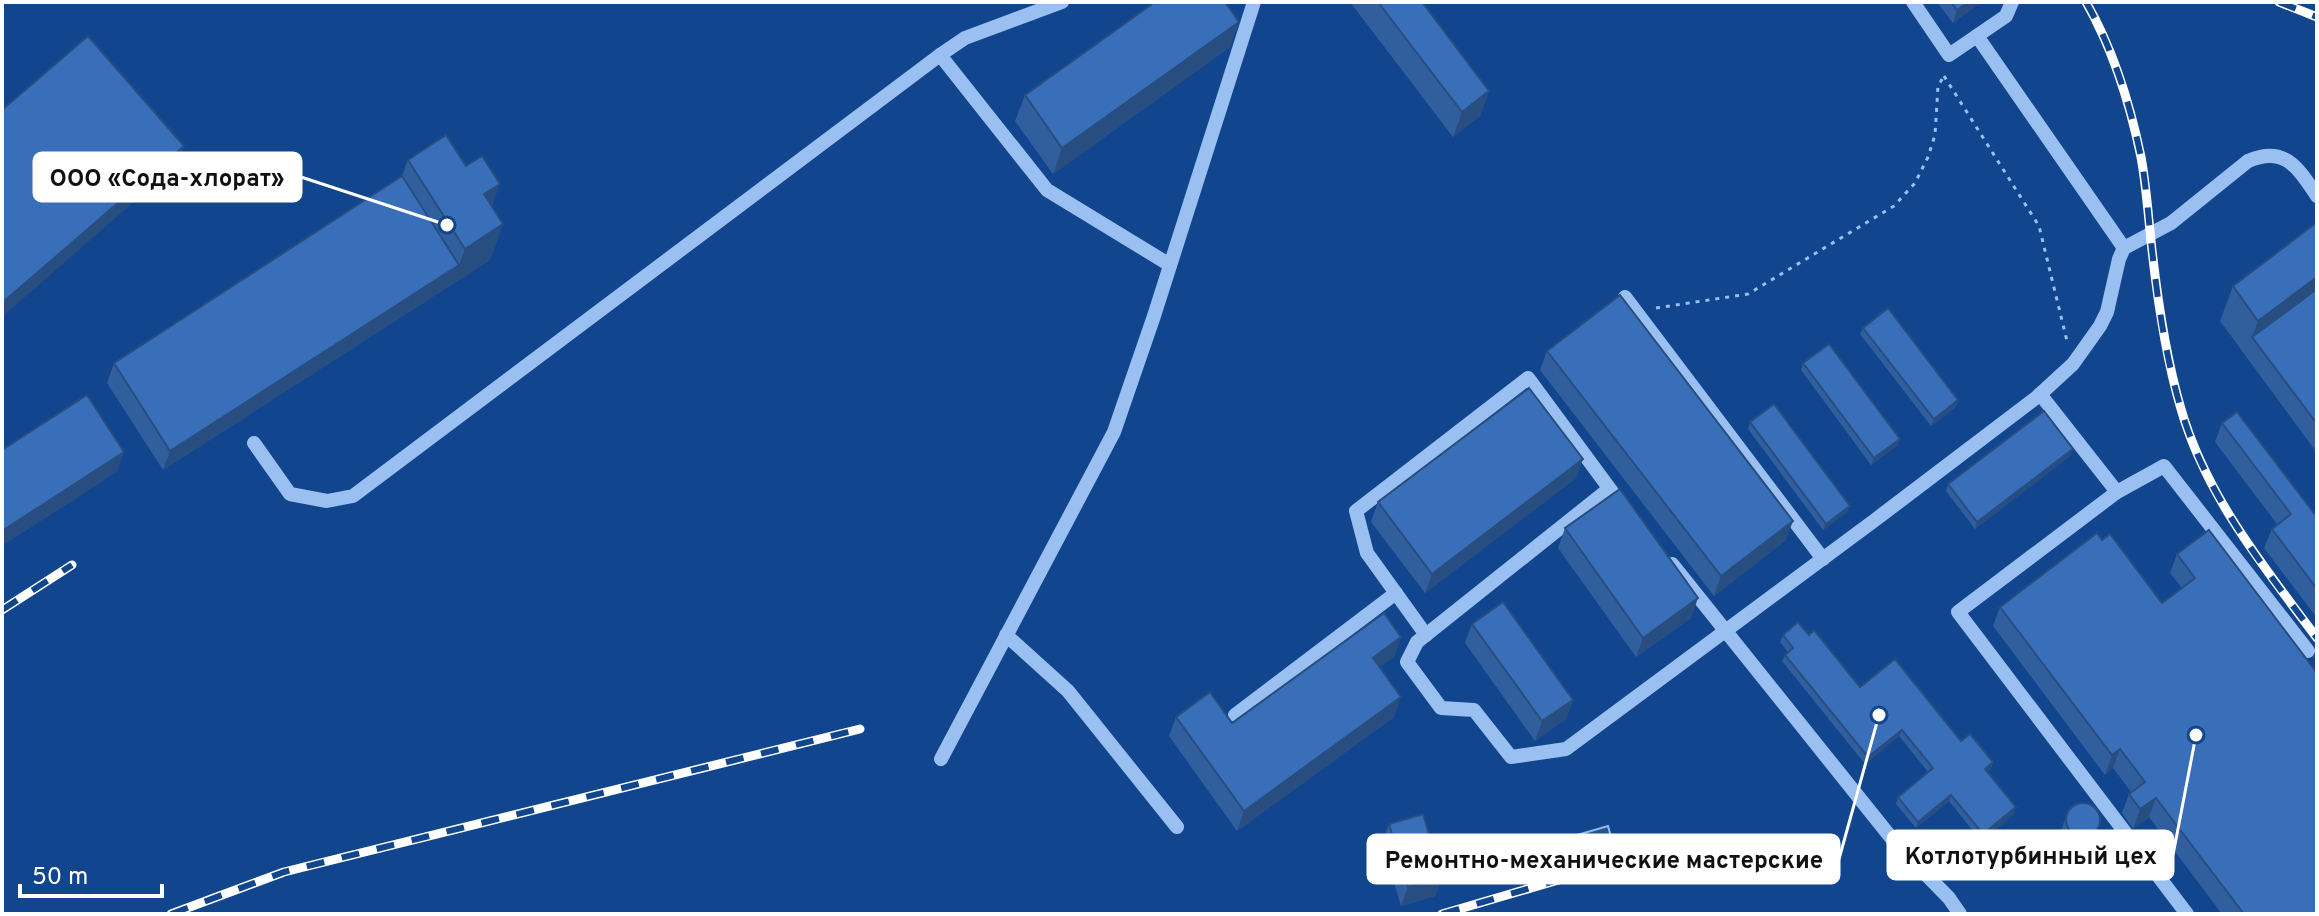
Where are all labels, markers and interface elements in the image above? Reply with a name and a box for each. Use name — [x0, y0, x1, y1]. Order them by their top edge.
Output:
callout: ООО «Сода-хлорат» — [34, 153, 301, 201]
text: ООО «Сода-хлорат» — [50, 165, 284, 195]
callout: Котлотурбинный цех — [1888, 831, 2173, 879]
callout: Ремонтно-механические мастерские — [1368, 835, 1839, 883]
text: Котлотурбинный цех — [1905, 843, 2157, 873]
text: Ремонтно-механические мастерские — [1385, 847, 1823, 877]
scale bar — [20, 848, 162, 898]
text: 50 m — [32, 863, 88, 893]

